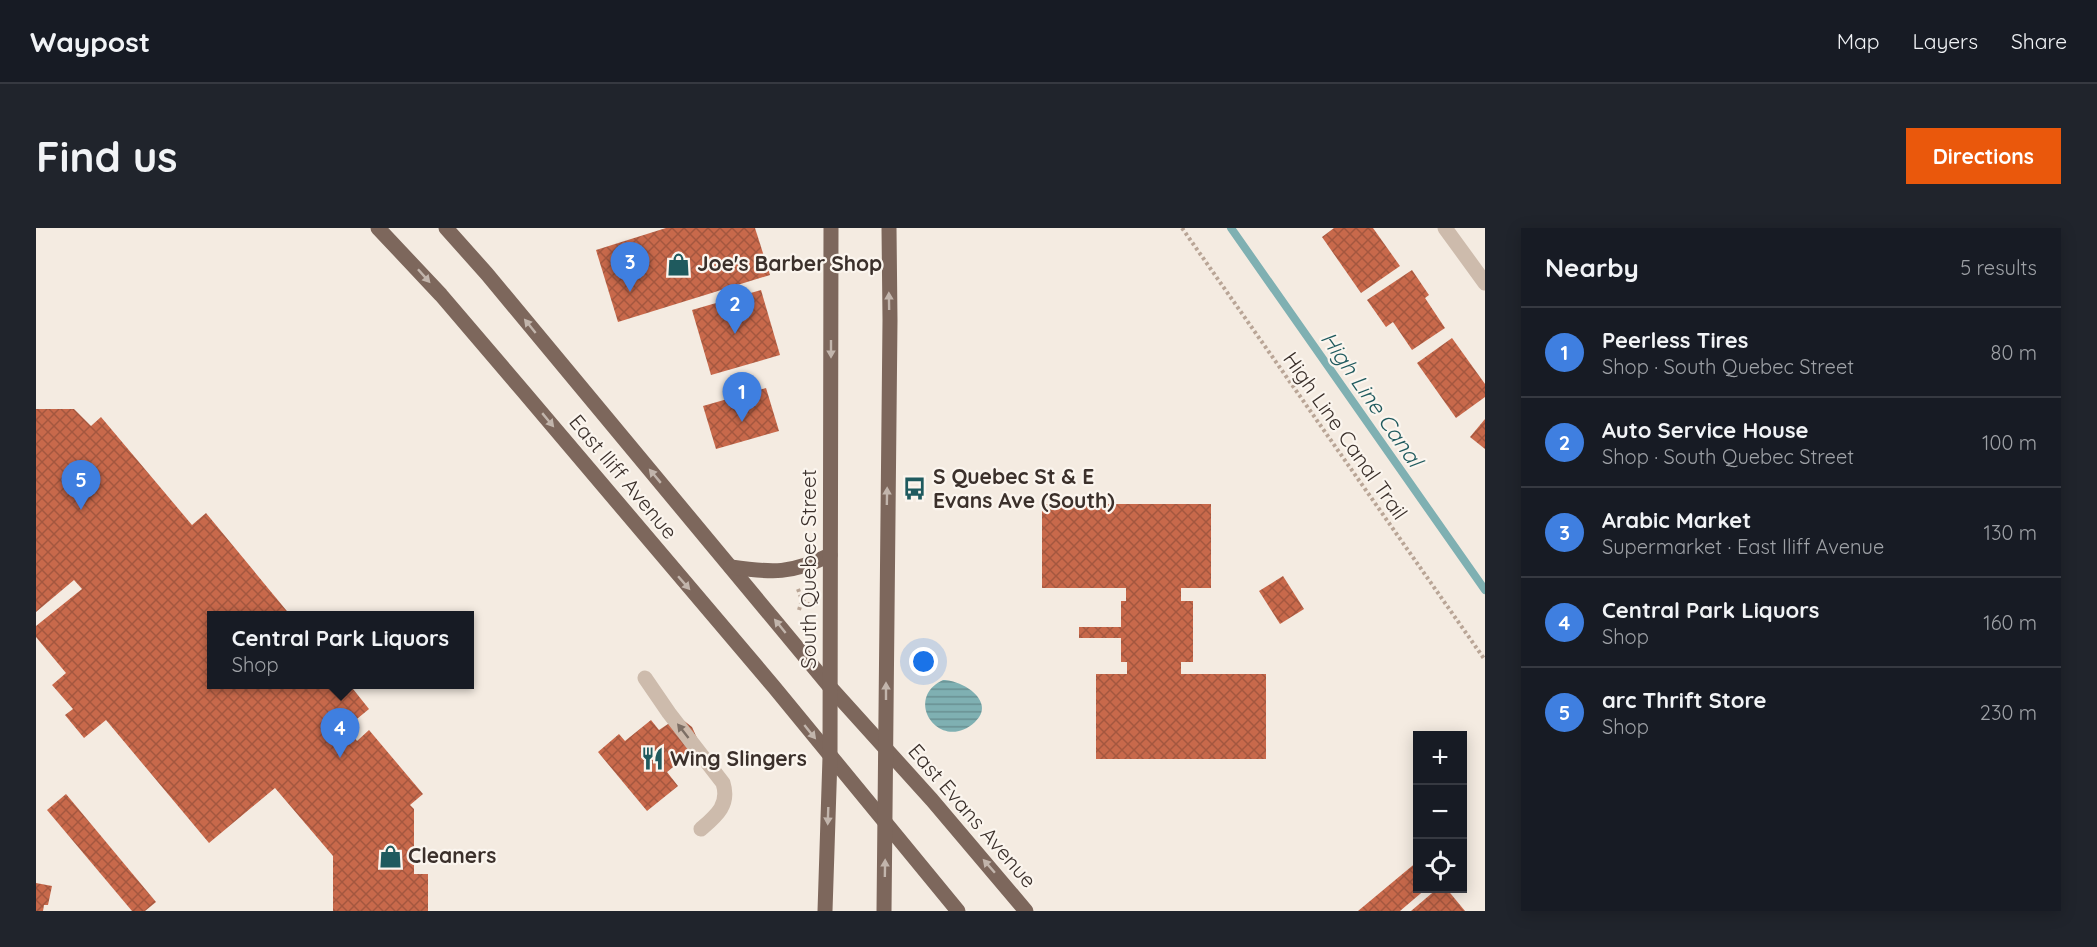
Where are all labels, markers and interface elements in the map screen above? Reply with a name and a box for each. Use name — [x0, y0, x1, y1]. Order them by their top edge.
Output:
text: Waypost — [30, 24, 150, 59]
text: Map — [1837, 28, 1880, 54]
text: Layers — [1913, 28, 1978, 54]
text: Share — [2011, 28, 2067, 54]
button: Directions — [1906, 128, 2061, 184]
text: Find us — [36, 130, 178, 183]
pin: 3 — [610, 242, 650, 292]
place label: Joe's Barber Shop — [697, 250, 882, 276]
shop icon: Joe's Barber Shop — [666, 251, 692, 277]
text: Nearby — [1545, 251, 1639, 284]
text: 5 results — [1960, 255, 2037, 280]
one-way arrow — [417, 268, 430, 283]
pin: 2 — [716, 285, 754, 334]
one-way arrow — [885, 291, 894, 310]
one-way arrow — [524, 319, 537, 334]
water label: High Line Canal — [1315, 326, 1431, 475]
text: Peerless Tires — [1602, 326, 1748, 354]
one-way arrow — [826, 340, 836, 359]
text: 1 — [1561, 340, 1568, 365]
text: 80 m — [1991, 340, 2037, 365]
street label: High Line Canal Trail — [1278, 346, 1414, 524]
text: Shop · South Quebec Street — [1602, 354, 1854, 379]
pin: 1 — [722, 372, 762, 422]
street label: East Iliff Avenue — [564, 409, 683, 544]
one-way arrow — [541, 412, 554, 427]
text: Auto Service House — [1602, 416, 1808, 444]
text: 2 — [1559, 430, 1570, 455]
text: 100 m — [1982, 430, 2037, 455]
text: Shop · South Quebec Street — [1602, 444, 1854, 469]
pin: 5 — [62, 460, 100, 510]
place label: S Quebec St & E Evans Ave (South) — [933, 463, 1115, 513]
one-way arrow — [649, 469, 662, 484]
street label: South Quebec Street — [795, 469, 821, 669]
bus stop icon: S Quebec St & E Evans Ave (South) — [902, 476, 928, 502]
one-way arrow — [882, 486, 892, 505]
text: Arabic Market — [1602, 506, 1751, 534]
text: 3 — [1559, 520, 1570, 545]
text: 130 m — [1984, 520, 2037, 545]
text: Supermarket · East Iliff Avenue — [1602, 534, 1884, 559]
one-way arrow — [678, 575, 691, 591]
text: Central Park Liquors — [1602, 596, 1819, 624]
text: 4 — [1559, 610, 1570, 635]
text: 160 m — [1983, 610, 2037, 635]
popup — [207, 611, 474, 689]
one-way arrow — [774, 618, 786, 633]
text: Central Park Liquors — [232, 624, 449, 652]
text: Shop — [1602, 624, 1649, 649]
your location — [909, 647, 938, 676]
text: Shop — [232, 652, 279, 677]
one-way arrow — [881, 681, 891, 700]
text: arc Thrift Store — [1602, 686, 1767, 714]
text: 5 — [1559, 700, 1570, 725]
text: 230 m — [1980, 700, 2037, 725]
pin: 4 — [320, 708, 360, 758]
text: Shop — [1602, 714, 1649, 739]
one-way arrow — [677, 723, 690, 739]
one-way arrow — [803, 725, 816, 740]
map controls — [1413, 731, 1467, 893]
button: + — [1413, 731, 1467, 785]
street label: East Evans Avenue — [903, 738, 1042, 893]
place label: Wing Slingers — [670, 745, 807, 771]
restaurant icon: Wing Slingers — [639, 746, 665, 772]
button: − — [1413, 785, 1467, 839]
one-way arrow — [824, 806, 833, 825]
button: locate — [1413, 839, 1467, 893]
place label: Cleaners — [408, 842, 496, 868]
shop icon: Cleaners — [377, 843, 403, 869]
one-way arrow — [880, 858, 889, 877]
one-way arrow — [982, 858, 995, 874]

